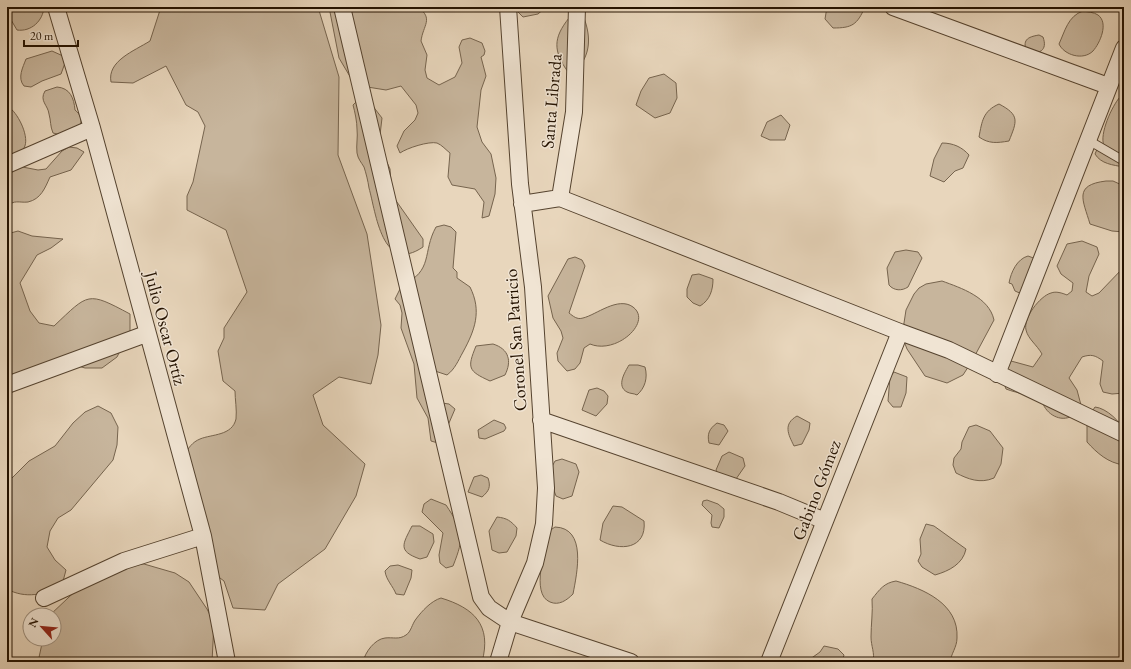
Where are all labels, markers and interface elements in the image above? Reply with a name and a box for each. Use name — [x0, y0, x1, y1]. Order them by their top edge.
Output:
scale bar — [24, 22, 78, 48]
text: 20 m — [30, 28, 54, 44]
street label: Santa Librada — [535, 52, 567, 149]
street label: Julio Oscar Ortíz — [139, 267, 192, 388]
street label: Coronel San Patricio — [499, 268, 531, 412]
street label: Gabino Gómez — [786, 436, 846, 544]
north arrow — [22, 607, 62, 647]
text: N — [25, 615, 41, 630]

